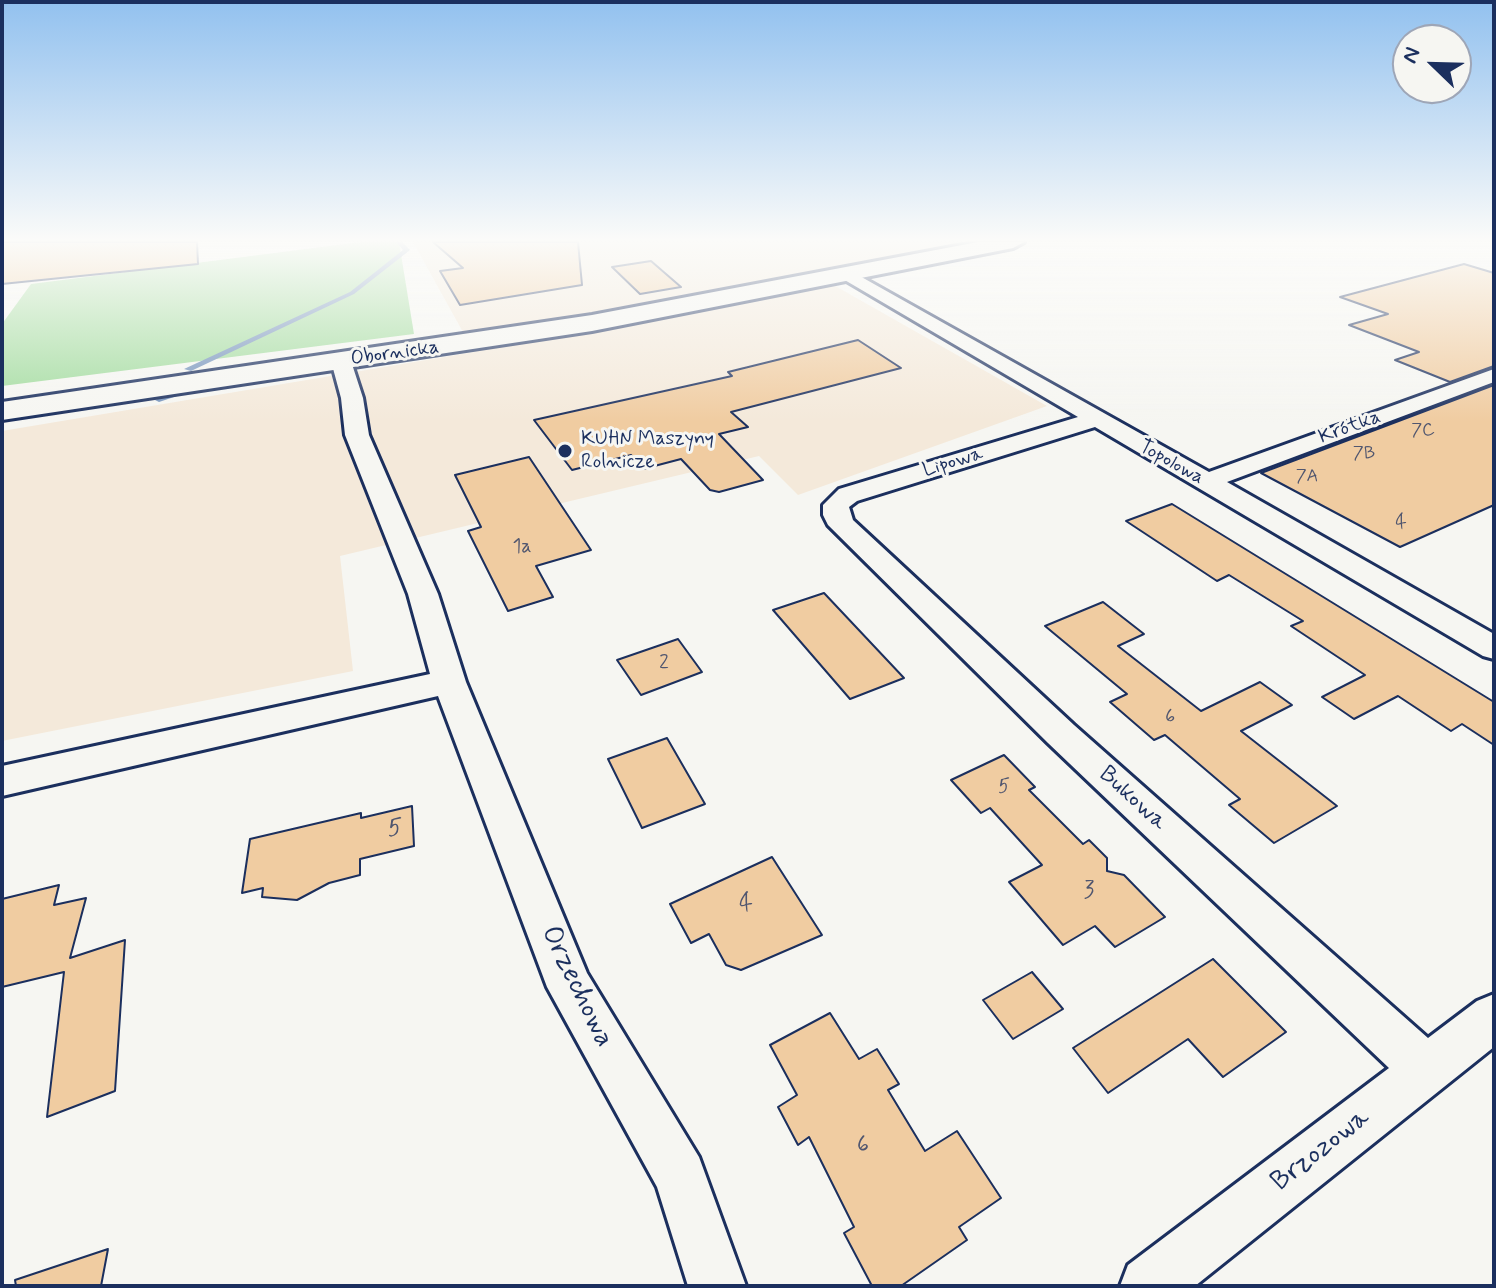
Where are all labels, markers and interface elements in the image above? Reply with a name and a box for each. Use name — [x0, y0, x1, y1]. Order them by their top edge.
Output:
north arrow — [1392, 24, 1472, 104]
text: N — [1396, 43, 1427, 68]
street label: Obornicka — [349, 336, 441, 372]
street label: Krótka — [1316, 406, 1384, 450]
house number: 7C — [1411, 420, 1435, 442]
place label: KUHN Maszyny Rolnicze — [581, 428, 714, 475]
street label: Topolowa — [1134, 435, 1208, 491]
marker: KUHN Maszyny Rolnicze — [556, 442, 574, 460]
street label: Lipowa — [920, 443, 986, 483]
house number: 7B — [1353, 443, 1375, 465]
house number: 7A — [1296, 466, 1318, 488]
house number: 4 — [1395, 512, 1407, 536]
house number: 1a — [512, 536, 532, 560]
house number: 2 — [659, 652, 669, 676]
house number: 6 — [1165, 706, 1175, 730]
street label: Bukowa — [1092, 761, 1172, 837]
house number: 5 — [998, 776, 1010, 800]
house number: 5 — [388, 816, 402, 844]
house number: 3 — [1084, 878, 1094, 906]
house number: 4 — [739, 891, 753, 919]
street label: Orzechowa — [532, 921, 620, 1053]
street label: Brzozowa — [1265, 1102, 1377, 1200]
house number: 6 — [857, 1132, 869, 1160]

